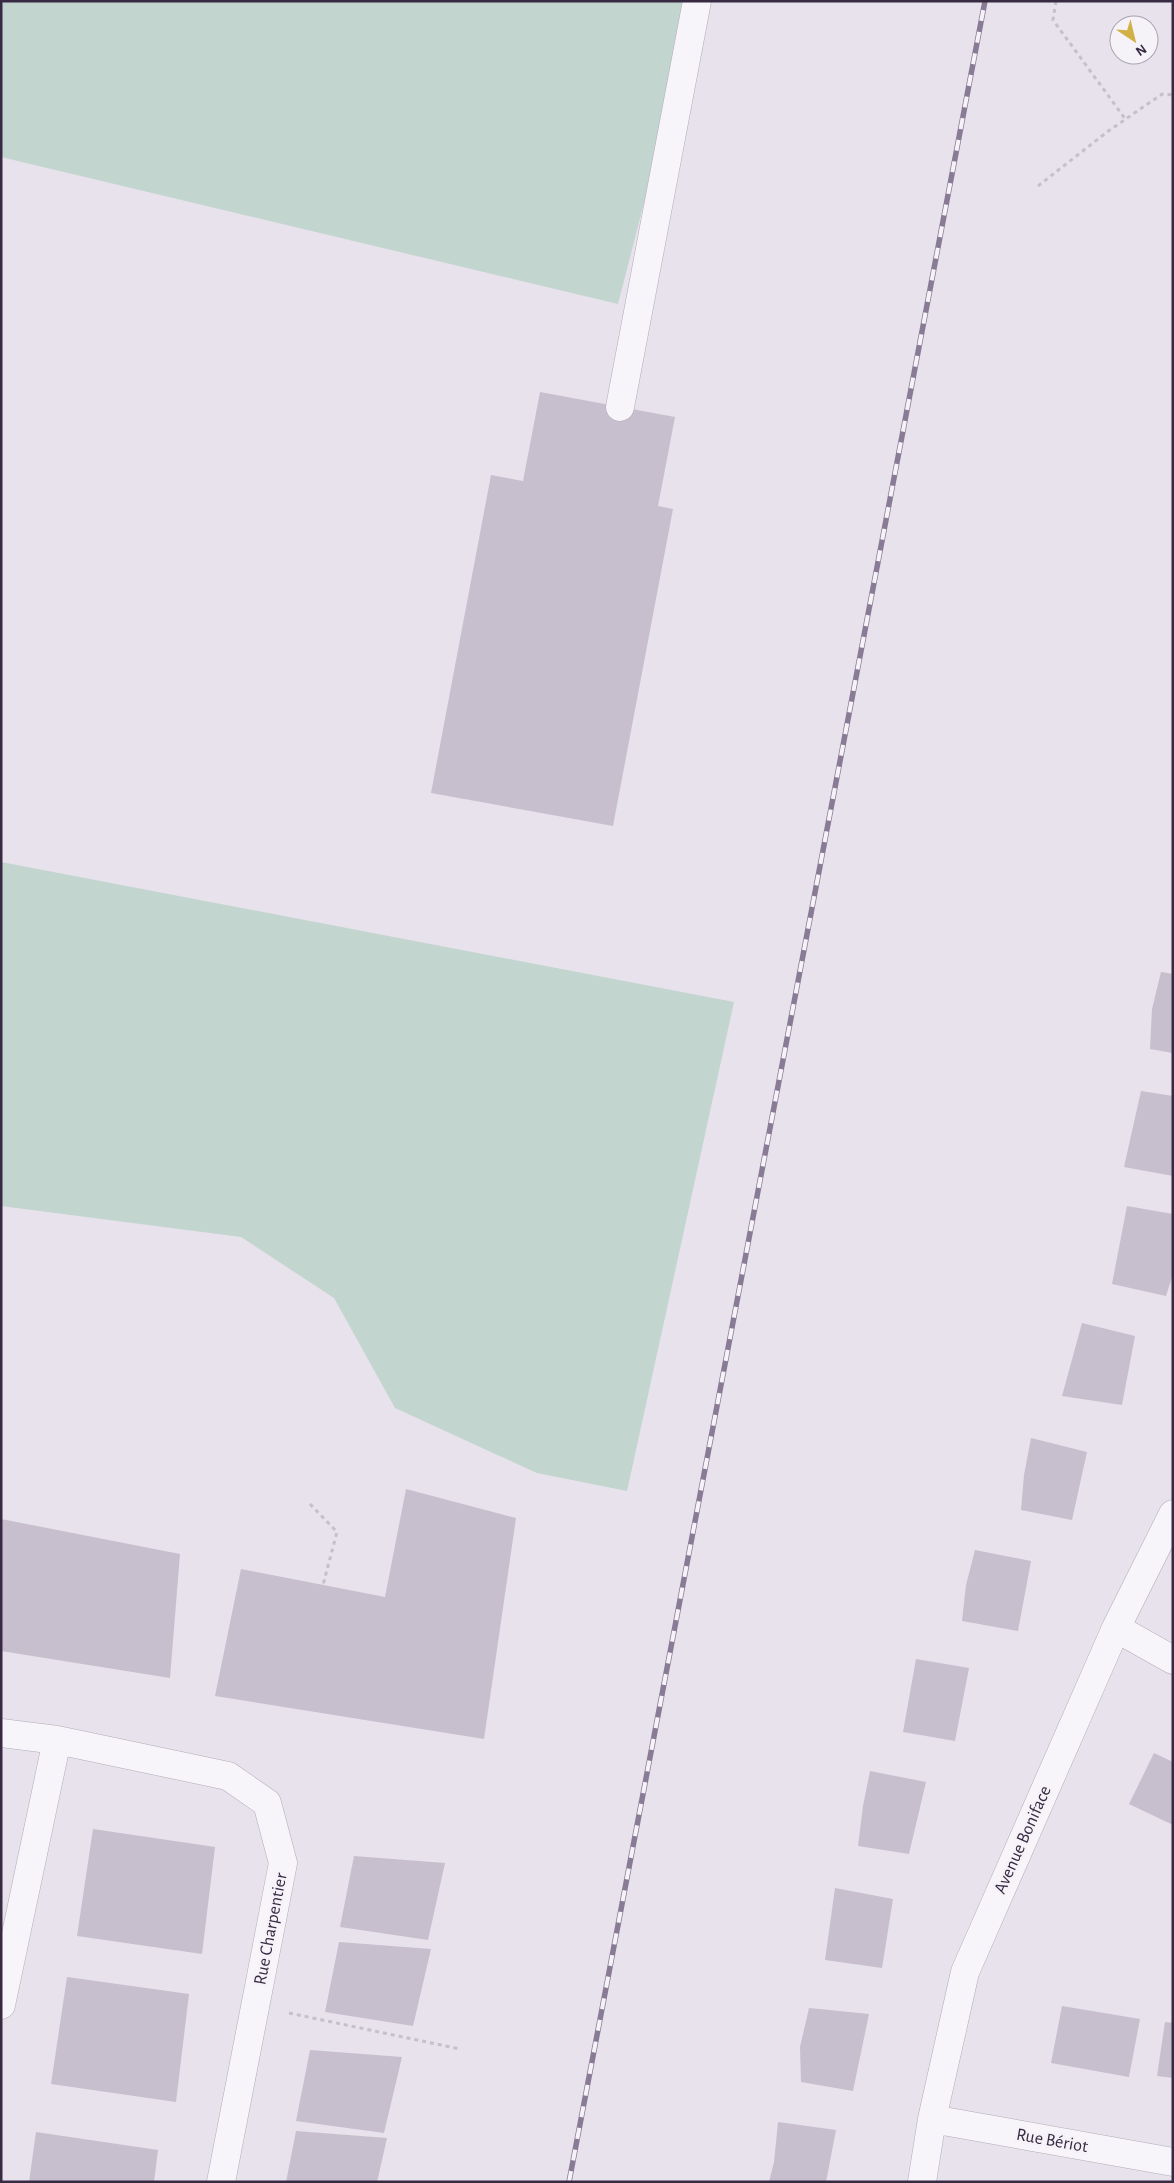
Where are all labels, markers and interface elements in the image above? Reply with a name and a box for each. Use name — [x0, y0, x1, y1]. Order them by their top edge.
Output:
north arrow — [1109, 15, 1159, 65]
text: N — [1133, 41, 1149, 58]
street label: Avenue Boniface — [991, 1783, 1055, 1897]
street label: Rue Charpentier — [251, 1871, 291, 1987]
street label: Rue Bériot — [1015, 2126, 1090, 2156]

